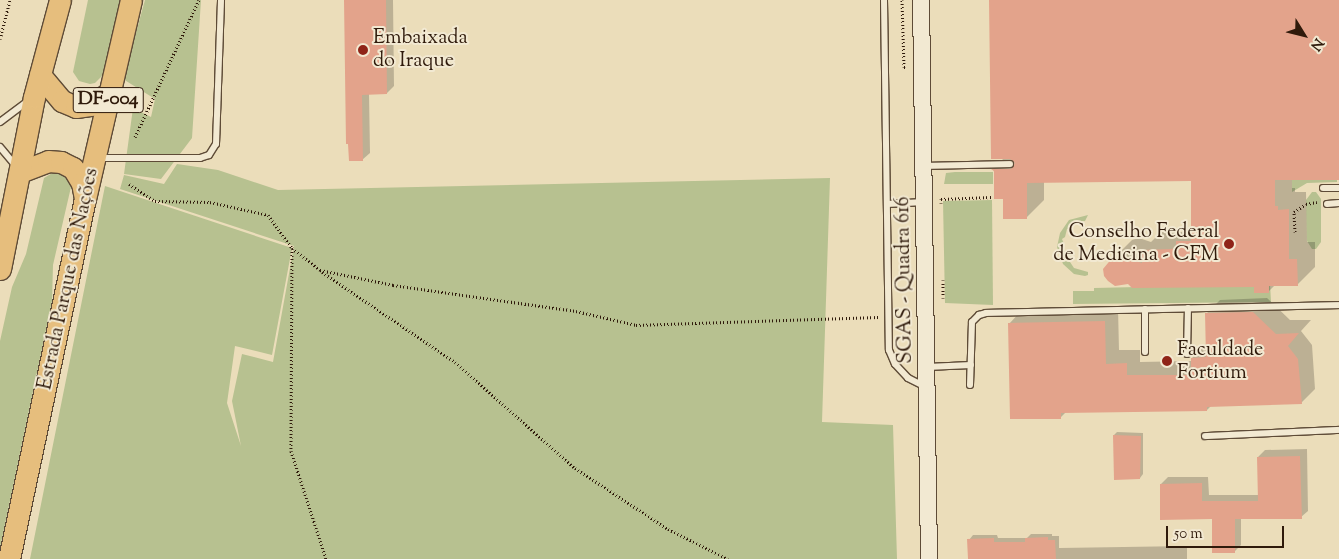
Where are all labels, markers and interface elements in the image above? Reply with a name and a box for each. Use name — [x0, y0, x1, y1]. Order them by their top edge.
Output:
north arrow — [1279, 10, 1329, 60]
place label: Embaixada do Iraque — [373, 26, 468, 73]
text: N — [1305, 33, 1328, 54]
marker: Embaixada do Iraque — [357, 44, 369, 56]
road number: DF-004 — [72, 84, 144, 116]
street label: Estrada Parque das Nações — [34, 166, 104, 392]
street label: SGAS - Quadra 616 — [892, 196, 918, 364]
place label: Conselho Federal de Medicina - CFM — [1053, 220, 1219, 267]
marker: Conselho Federal de Medicina - CFM — [1223, 238, 1235, 250]
place label: Faculdade Fortium — [1177, 338, 1263, 385]
marker: Faculdade Fortium — [1161, 355, 1173, 367]
scale bar — [1169, 516, 1286, 548]
text: 50 m — [1174, 524, 1203, 545]

